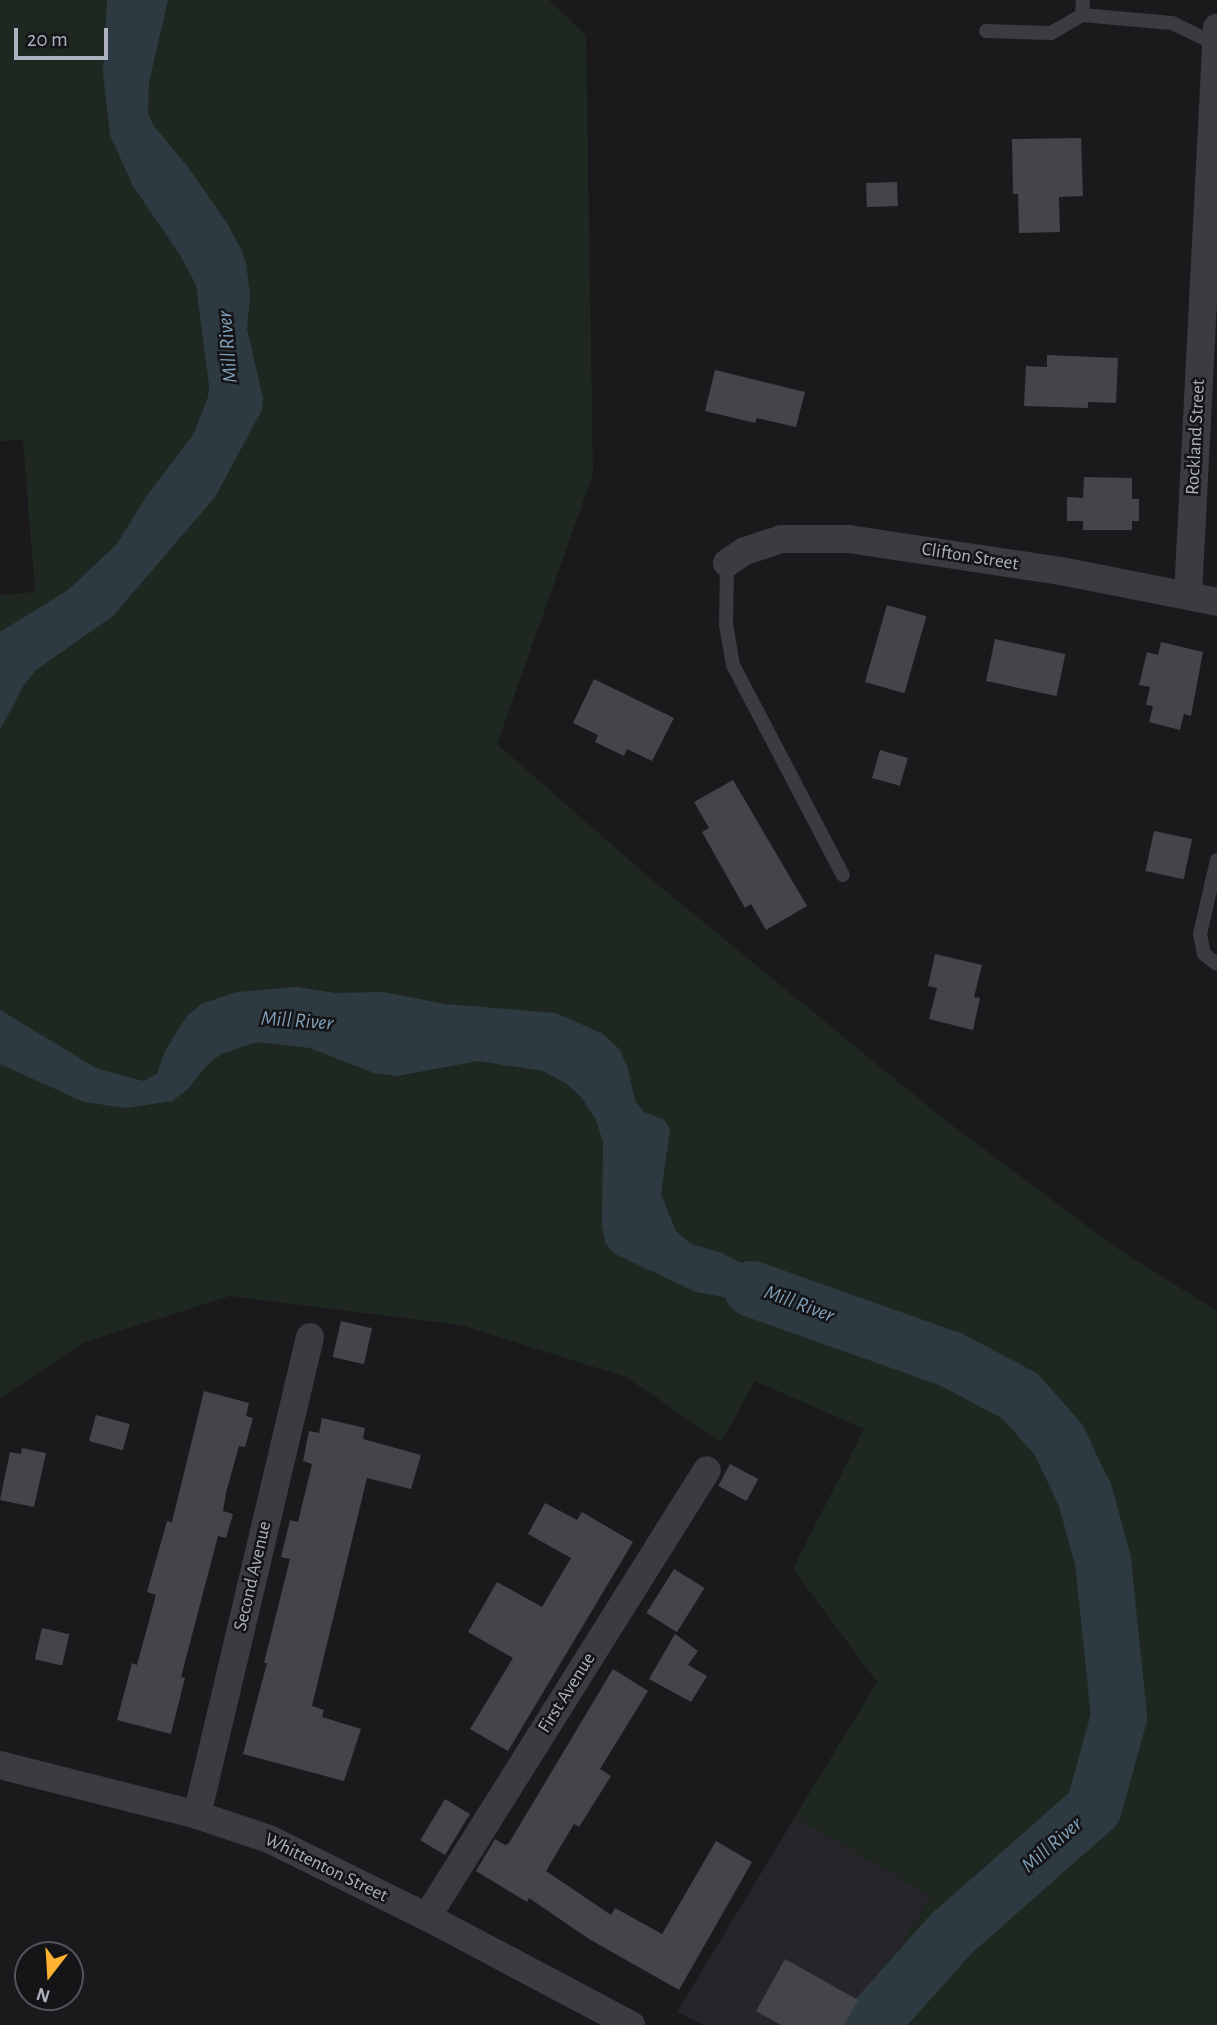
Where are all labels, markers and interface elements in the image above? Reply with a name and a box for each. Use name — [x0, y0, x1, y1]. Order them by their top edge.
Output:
scale bar — [18, 14, 112, 58]
text: 20 m — [27, 29, 68, 50]
water label: Mill River — [212, 310, 244, 384]
street label: Rockland Street — [1182, 379, 1210, 495]
street label: Clifton Street — [920, 538, 1020, 576]
water label: Mill River — [260, 1006, 334, 1036]
water label: Mill River — [761, 1280, 837, 1328]
street label: Second Avenue — [229, 1519, 277, 1633]
street label: First Avenue — [533, 1649, 601, 1737]
water label: Mill River — [1016, 1812, 1088, 1878]
street label: Whittenton Street — [261, 1828, 391, 1908]
north arrow — [14, 1941, 84, 2011]
text: N — [34, 1984, 52, 2006]

